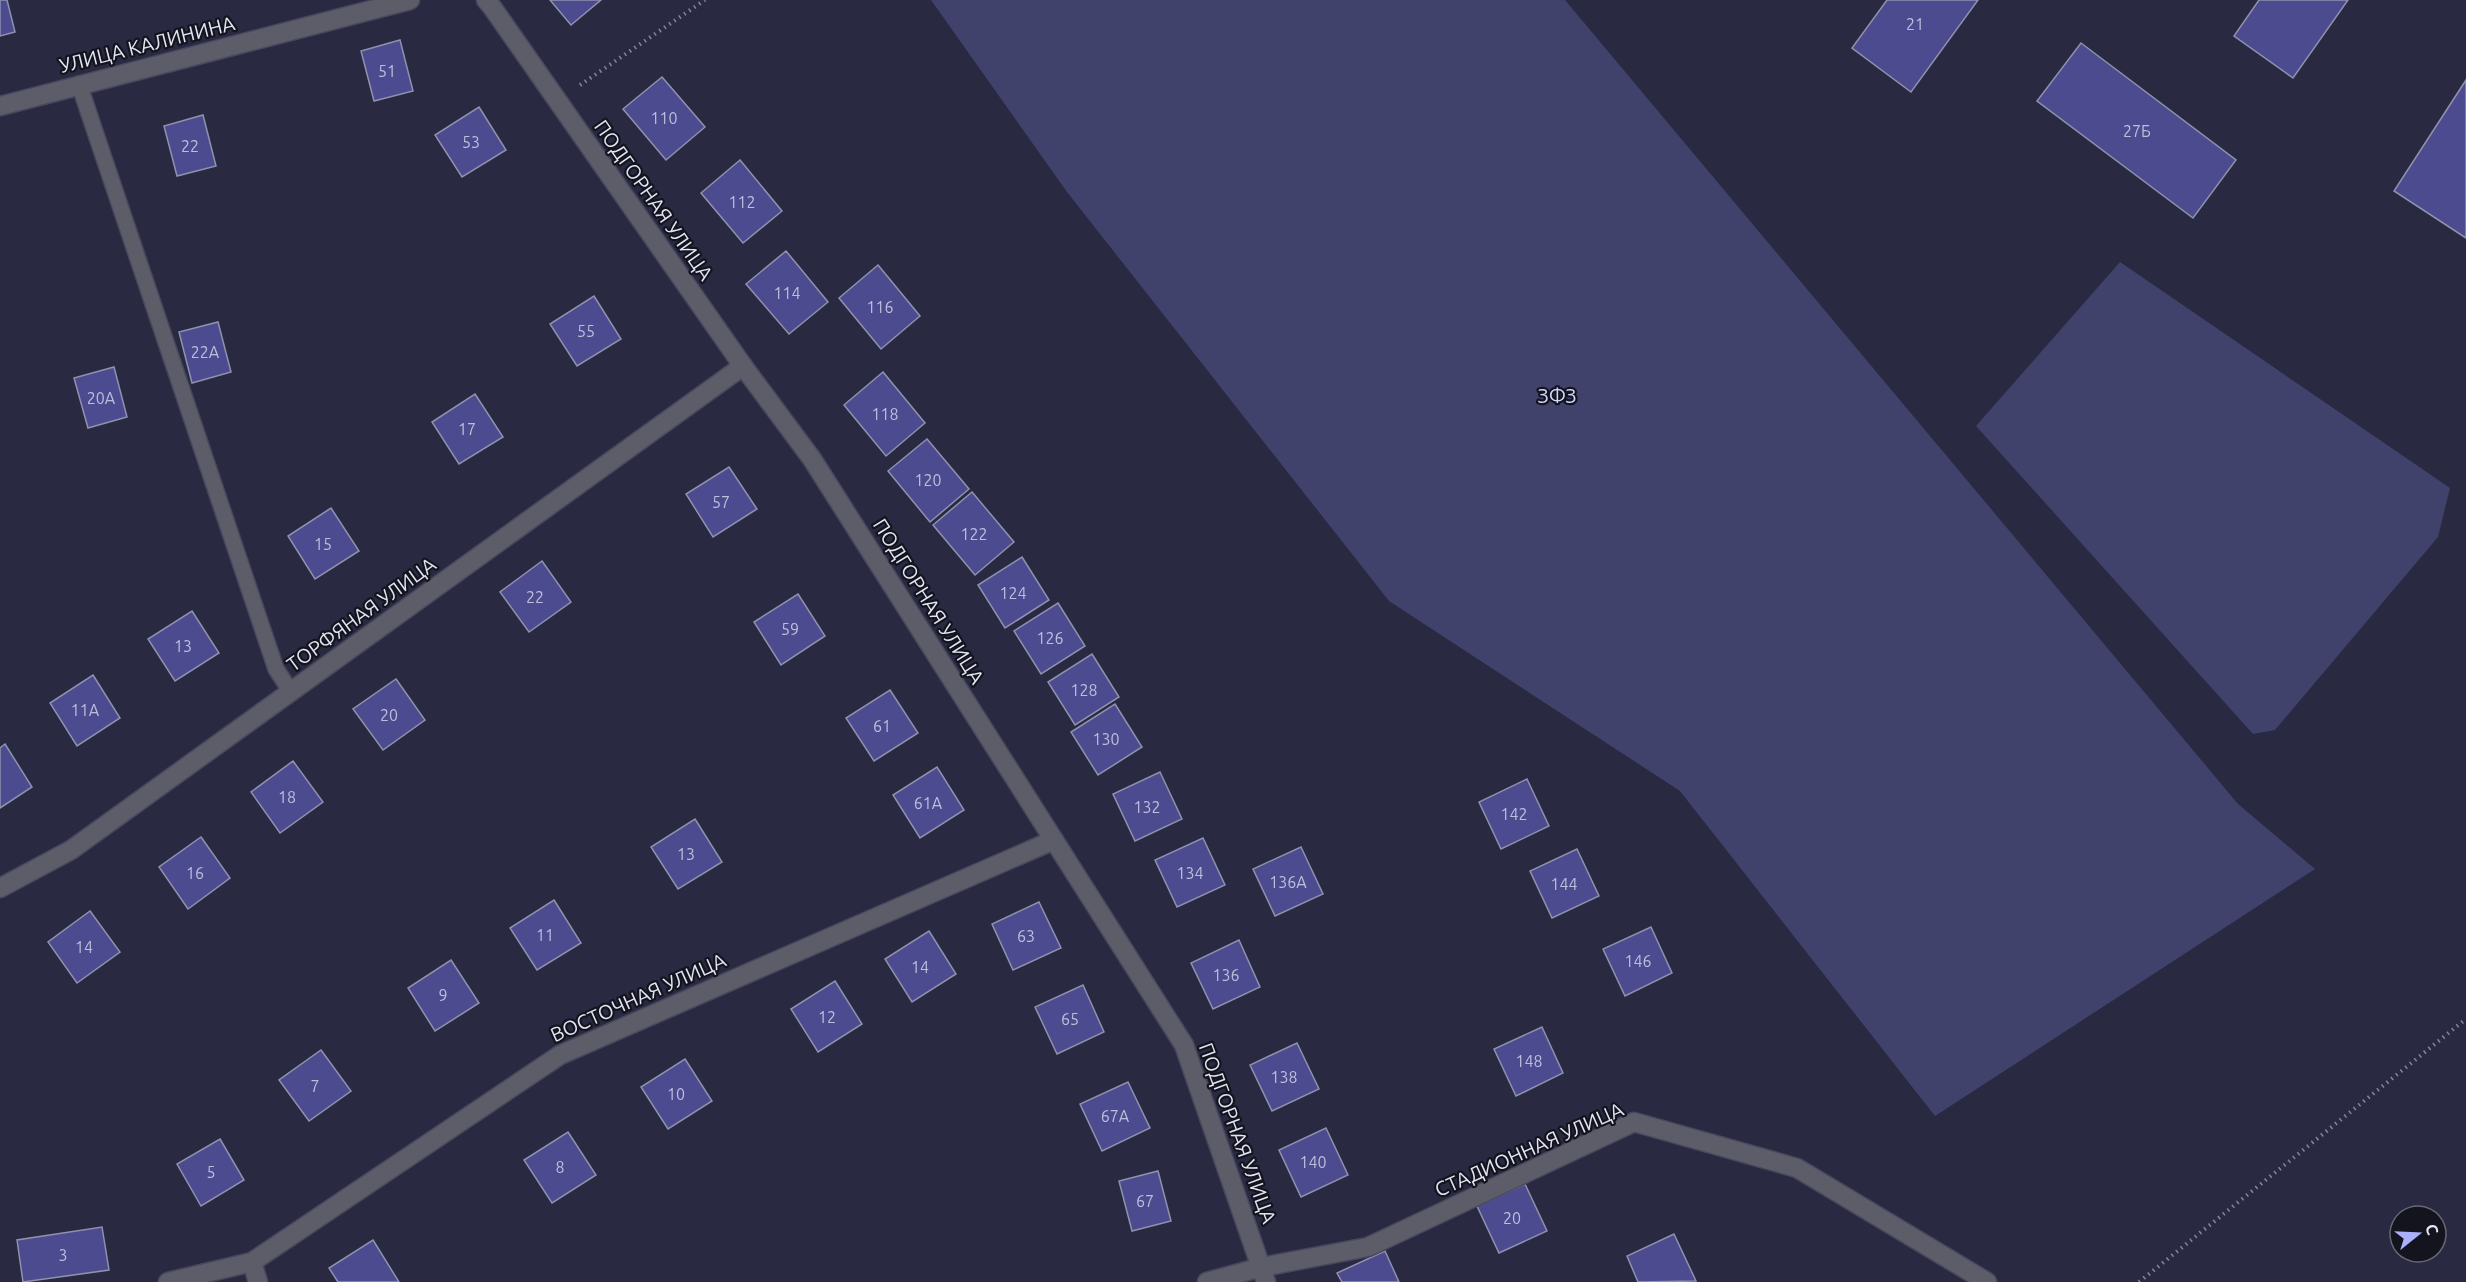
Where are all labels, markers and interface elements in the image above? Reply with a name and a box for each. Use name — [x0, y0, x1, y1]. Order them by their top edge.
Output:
street label: УЛИЦА КАЛИНИНА — [57, 11, 237, 77]
house number: 21 — [1906, 15, 1924, 33]
house number: 51 — [378, 62, 396, 80]
house number: 110 — [650, 109, 678, 127]
street label: ПОДГОРНАЯ УЛИЦА — [590, 115, 718, 285]
house number: 27Б — [2123, 122, 2151, 140]
house number: 53 — [462, 133, 480, 151]
house number: 22 — [181, 137, 199, 155]
house number: 112 — [728, 193, 756, 211]
house number: 114 — [773, 284, 801, 302]
house number: 116 — [866, 298, 894, 316]
house number: 55 — [577, 322, 595, 340]
house number: 22А — [191, 343, 220, 361]
park label: ЗФЗ — [1537, 384, 1577, 407]
house number: 20А — [87, 389, 116, 407]
house number: 118 — [871, 405, 899, 423]
house number: 17 — [458, 420, 476, 438]
house number: 120 — [914, 471, 942, 489]
house number: 57 — [712, 493, 730, 511]
street label: ПОДГОРНАЯ УЛИЦА — [869, 514, 989, 688]
house number: 122 — [960, 525, 988, 543]
house number: 15 — [314, 535, 332, 553]
street label: ТОРФЯНАЯ УЛИЦА — [282, 552, 440, 676]
house number: 124 — [999, 584, 1027, 602]
house number: 22 — [526, 588, 544, 606]
house number: 59 — [781, 620, 799, 638]
house number: 126 — [1036, 629, 1064, 647]
house number: 13 — [174, 637, 192, 655]
house number: 128 — [1070, 681, 1098, 699]
house number: 11А — [71, 701, 100, 719]
house number: 20 — [380, 706, 398, 724]
house number: 61 — [873, 717, 891, 735]
house number: 130 — [1092, 730, 1120, 748]
house number: 18 — [278, 788, 296, 806]
house number: 61А — [914, 794, 943, 812]
house number: 132 — [1133, 798, 1161, 816]
house number: 142 — [1500, 805, 1528, 823]
house number: 13 — [677, 845, 695, 863]
house number: 16 — [186, 864, 204, 882]
house number: 134 — [1176, 864, 1204, 882]
house number: 136А — [1269, 873, 1307, 891]
house number: 144 — [1550, 875, 1578, 893]
house number: 11 — [536, 926, 554, 944]
house number: 63 — [1017, 927, 1035, 945]
house number: 14 — [75, 938, 93, 956]
street label: ВОСТОЧНАЯ УЛИЦА — [547, 948, 729, 1046]
house number: 146 — [1624, 952, 1652, 970]
house number: 14 — [911, 958, 929, 976]
house number: 136 — [1212, 966, 1240, 984]
house number: 9 — [438, 986, 448, 1004]
house number: 12 — [818, 1008, 836, 1026]
house number: 65 — [1061, 1010, 1079, 1028]
street label: ПОДГОРНАЯ УЛИЦА — [1195, 1040, 1281, 1226]
house number: 148 — [1515, 1052, 1543, 1070]
house number: 138 — [1270, 1068, 1298, 1086]
house number: 7 — [310, 1077, 320, 1095]
house number: 10 — [667, 1085, 685, 1103]
street label: СТАДИОННАЯ УЛИЦА — [1431, 1097, 1627, 1201]
house number: 67А — [1101, 1107, 1130, 1125]
house number: 140 — [1299, 1153, 1327, 1171]
house number: 8 — [555, 1158, 565, 1176]
house number: 5 — [206, 1163, 216, 1181]
house number: 67 — [1136, 1192, 1154, 1210]
north arrow — [2388, 1204, 2448, 1264]
house number: 20 — [1503, 1209, 1521, 1227]
text: С — [2422, 1222, 2442, 1237]
house number: 3 — [58, 1246, 68, 1264]

